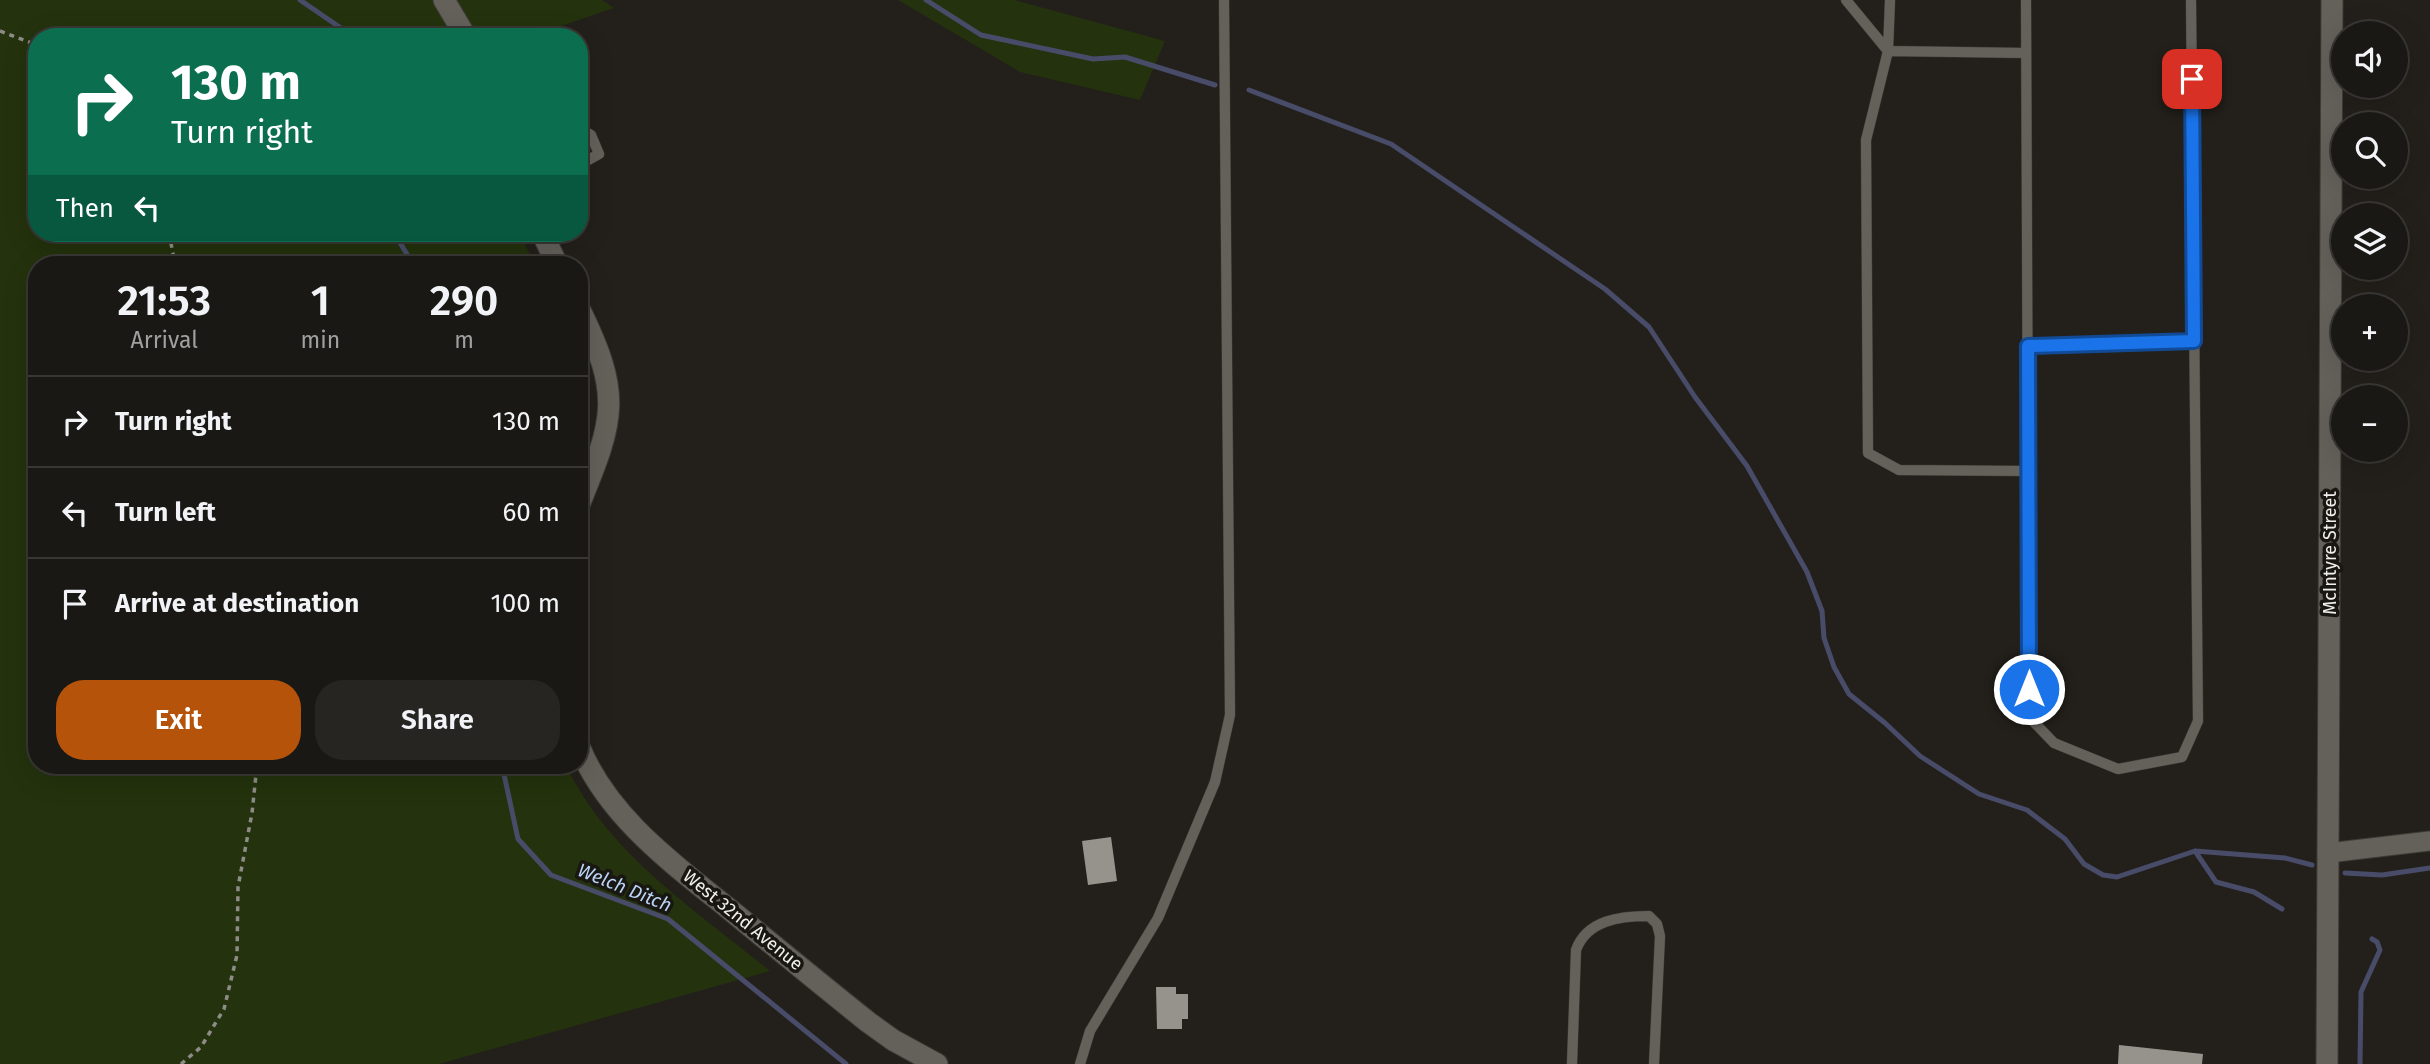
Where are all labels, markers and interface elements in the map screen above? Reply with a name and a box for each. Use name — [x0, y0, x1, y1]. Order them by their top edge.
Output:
map controls — [2331, 21, 2408, 462]
button: sound — [2331, 21, 2408, 98]
pin — [2162, 49, 2222, 109]
text: 130 m — [171, 53, 301, 112]
icon: right — [56, 56, 147, 147]
icon: arrive — [2173, 60, 2211, 98]
button: search — [2331, 112, 2408, 189]
text: Turn right — [171, 113, 313, 151]
icon: left — [128, 189, 166, 227]
text: Then — [56, 193, 114, 224]
button: layers — [2331, 203, 2408, 280]
text: 21:53 — [118, 276, 211, 326]
text: 1 — [311, 276, 330, 326]
text: 290 — [430, 276, 498, 326]
button: + — [2331, 294, 2408, 371]
text: Arrival — [131, 326, 198, 354]
text: min — [301, 326, 340, 354]
text: m — [454, 326, 474, 354]
button: − — [2331, 385, 2408, 462]
icon: right — [56, 403, 94, 441]
text: Turn right — [115, 406, 232, 437]
text: 130 m — [492, 406, 560, 437]
street label: McIntyre Street — [2319, 491, 2341, 615]
icon: left — [56, 494, 94, 532]
text: Turn left — [115, 497, 216, 528]
text: 60 m — [502, 497, 560, 528]
icon: arrive — [56, 585, 94, 623]
text: Arrive at destination — [115, 588, 359, 619]
text: 100 m — [491, 588, 560, 619]
position arrow — [1992, 652, 2066, 726]
button: Exit — [56, 680, 301, 760]
button: Share — [315, 680, 560, 760]
water label: Welch Ditch — [574, 858, 675, 917]
street label: West 32nd Avenue — [679, 865, 807, 975]

